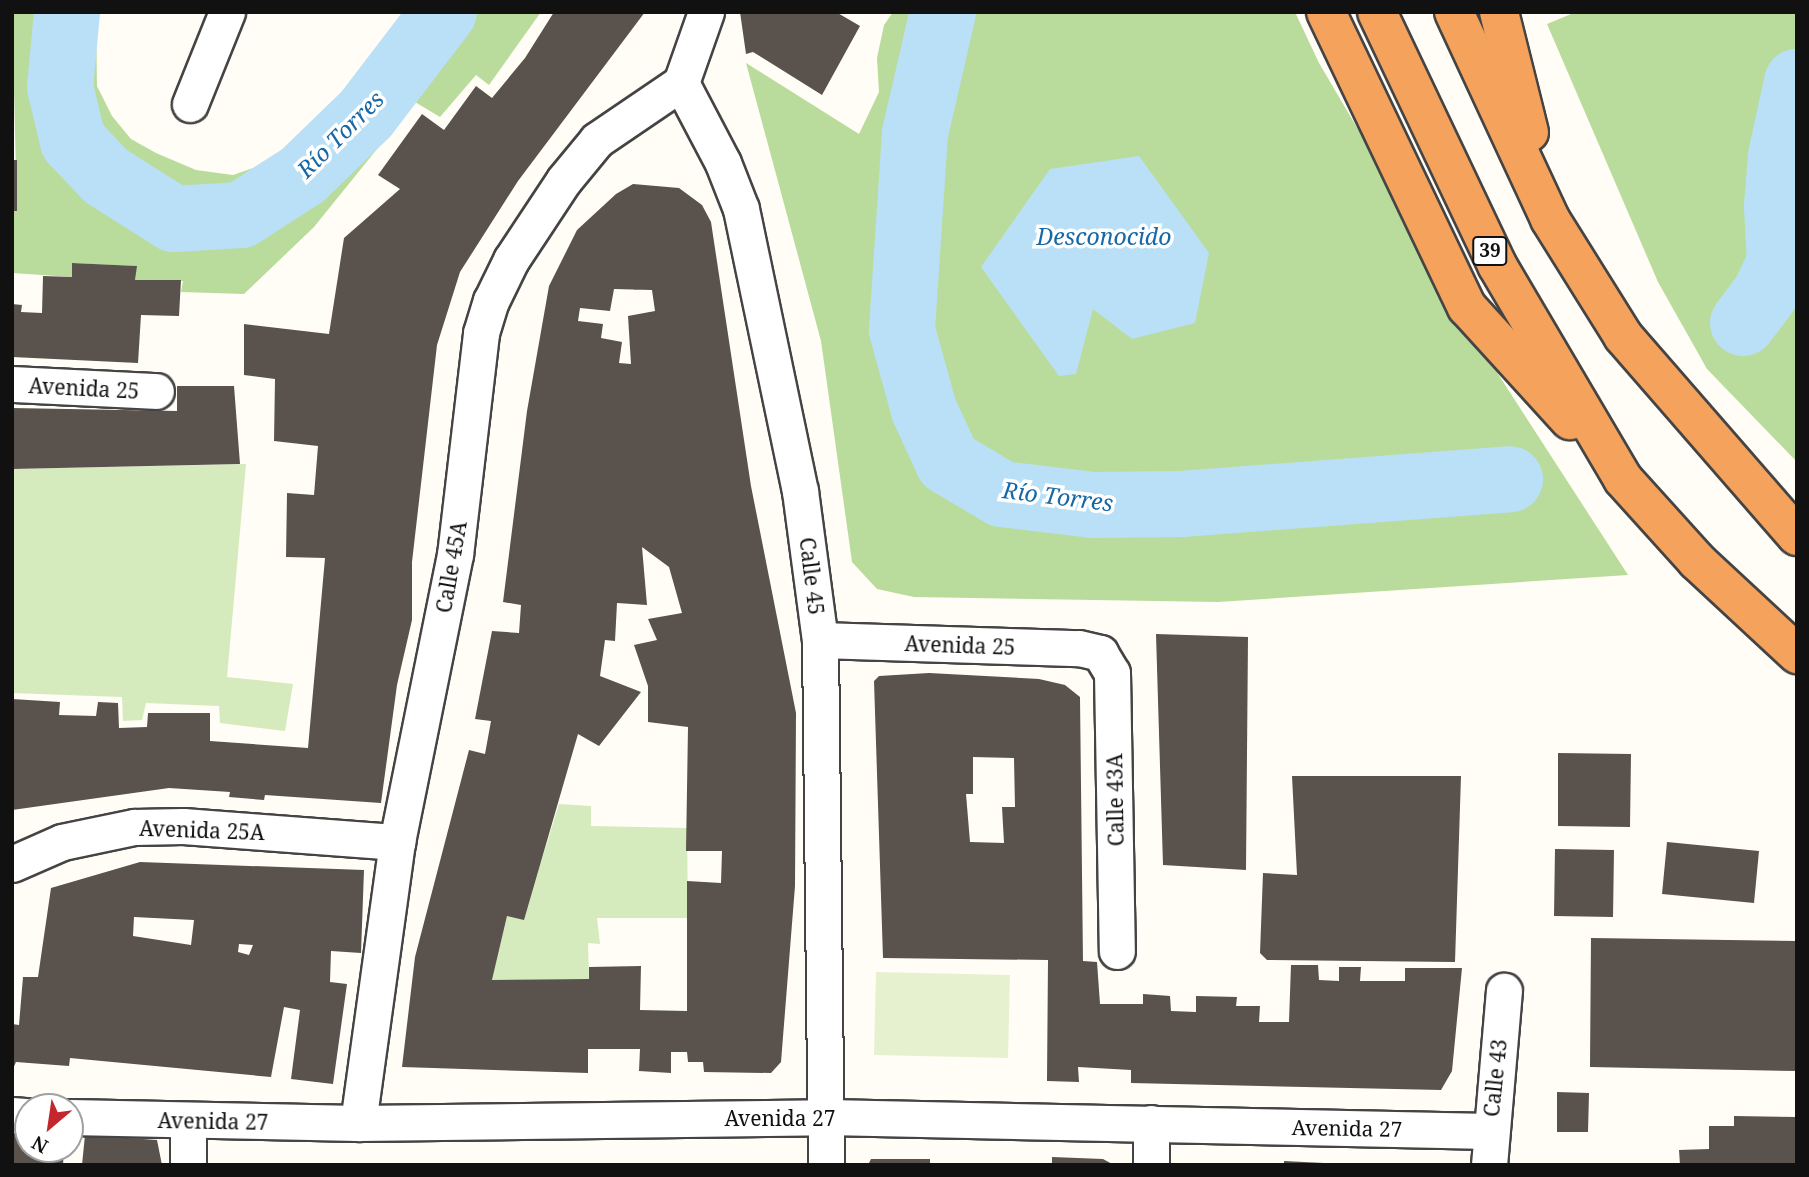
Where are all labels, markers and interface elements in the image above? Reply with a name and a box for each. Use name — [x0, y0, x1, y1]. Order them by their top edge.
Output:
water label: Río Torres — [291, 85, 389, 183]
water label: Desconocido — [1037, 222, 1171, 250]
road number: 39 — [1471, 235, 1509, 266]
street label: Avenida 25 — [28, 373, 140, 403]
water label: Río Torres — [1001, 476, 1115, 516]
street label: Calle 45A — [431, 519, 471, 615]
street label: Calle 45 — [795, 536, 829, 616]
street label: Avenida 25 — [904, 630, 1016, 660]
street label: Calle 43A — [1102, 753, 1128, 847]
street label: Avenida 25A — [139, 815, 265, 845]
street label: Calle 43 — [1478, 1038, 1512, 1118]
north arrow — [14, 1093, 84, 1163]
street label: Avenida 27 — [725, 1105, 835, 1131]
street label: Avenida 27 — [157, 1107, 269, 1135]
street label: Avenida 27 — [1291, 1114, 1403, 1142]
text: N — [27, 1130, 53, 1160]

